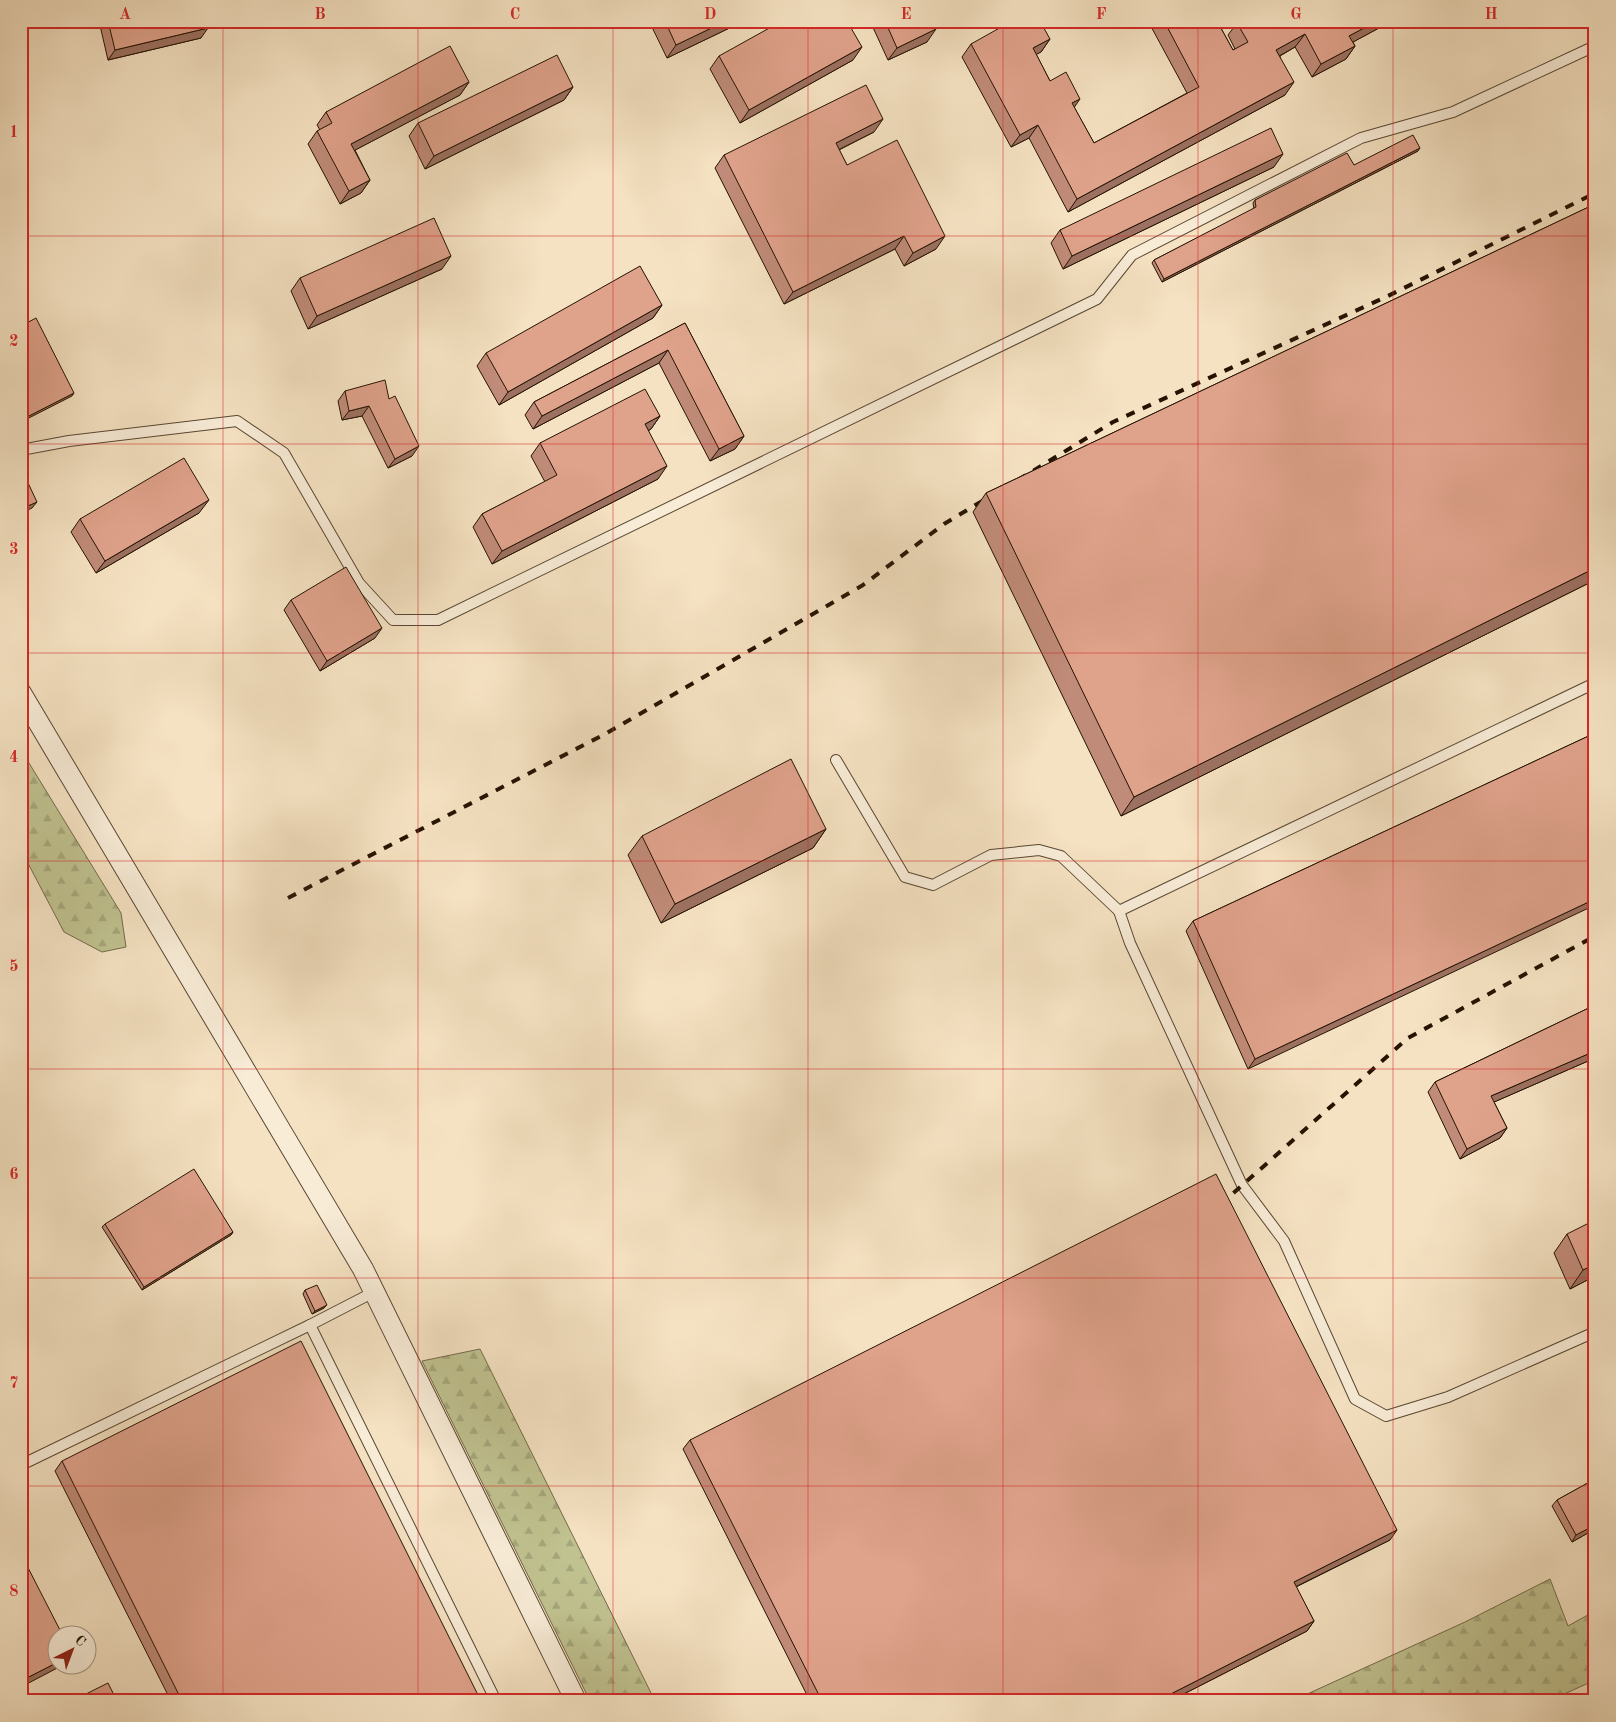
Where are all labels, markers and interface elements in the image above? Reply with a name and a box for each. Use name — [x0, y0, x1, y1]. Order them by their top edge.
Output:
text: A — [119, 7, 131, 23]
text: B — [314, 7, 326, 23]
text: C — [510, 7, 520, 23]
text: D — [704, 7, 716, 23]
text: E — [900, 7, 912, 23]
text: F — [1096, 7, 1107, 23]
text: G — [1290, 7, 1302, 23]
text: H — [1484, 7, 1498, 23]
text: 1 — [9, 125, 19, 141]
text: 2 — [9, 334, 19, 350]
text: 3 — [9, 542, 19, 558]
text: 4 — [9, 750, 19, 766]
text: 5 — [9, 959, 19, 975]
text: 6 — [9, 1167, 19, 1183]
text: 7 — [9, 1376, 19, 1392]
text: 8 — [9, 1584, 19, 1600]
north arrow — [48, 1624, 98, 1674]
text: С — [72, 1633, 88, 1649]

